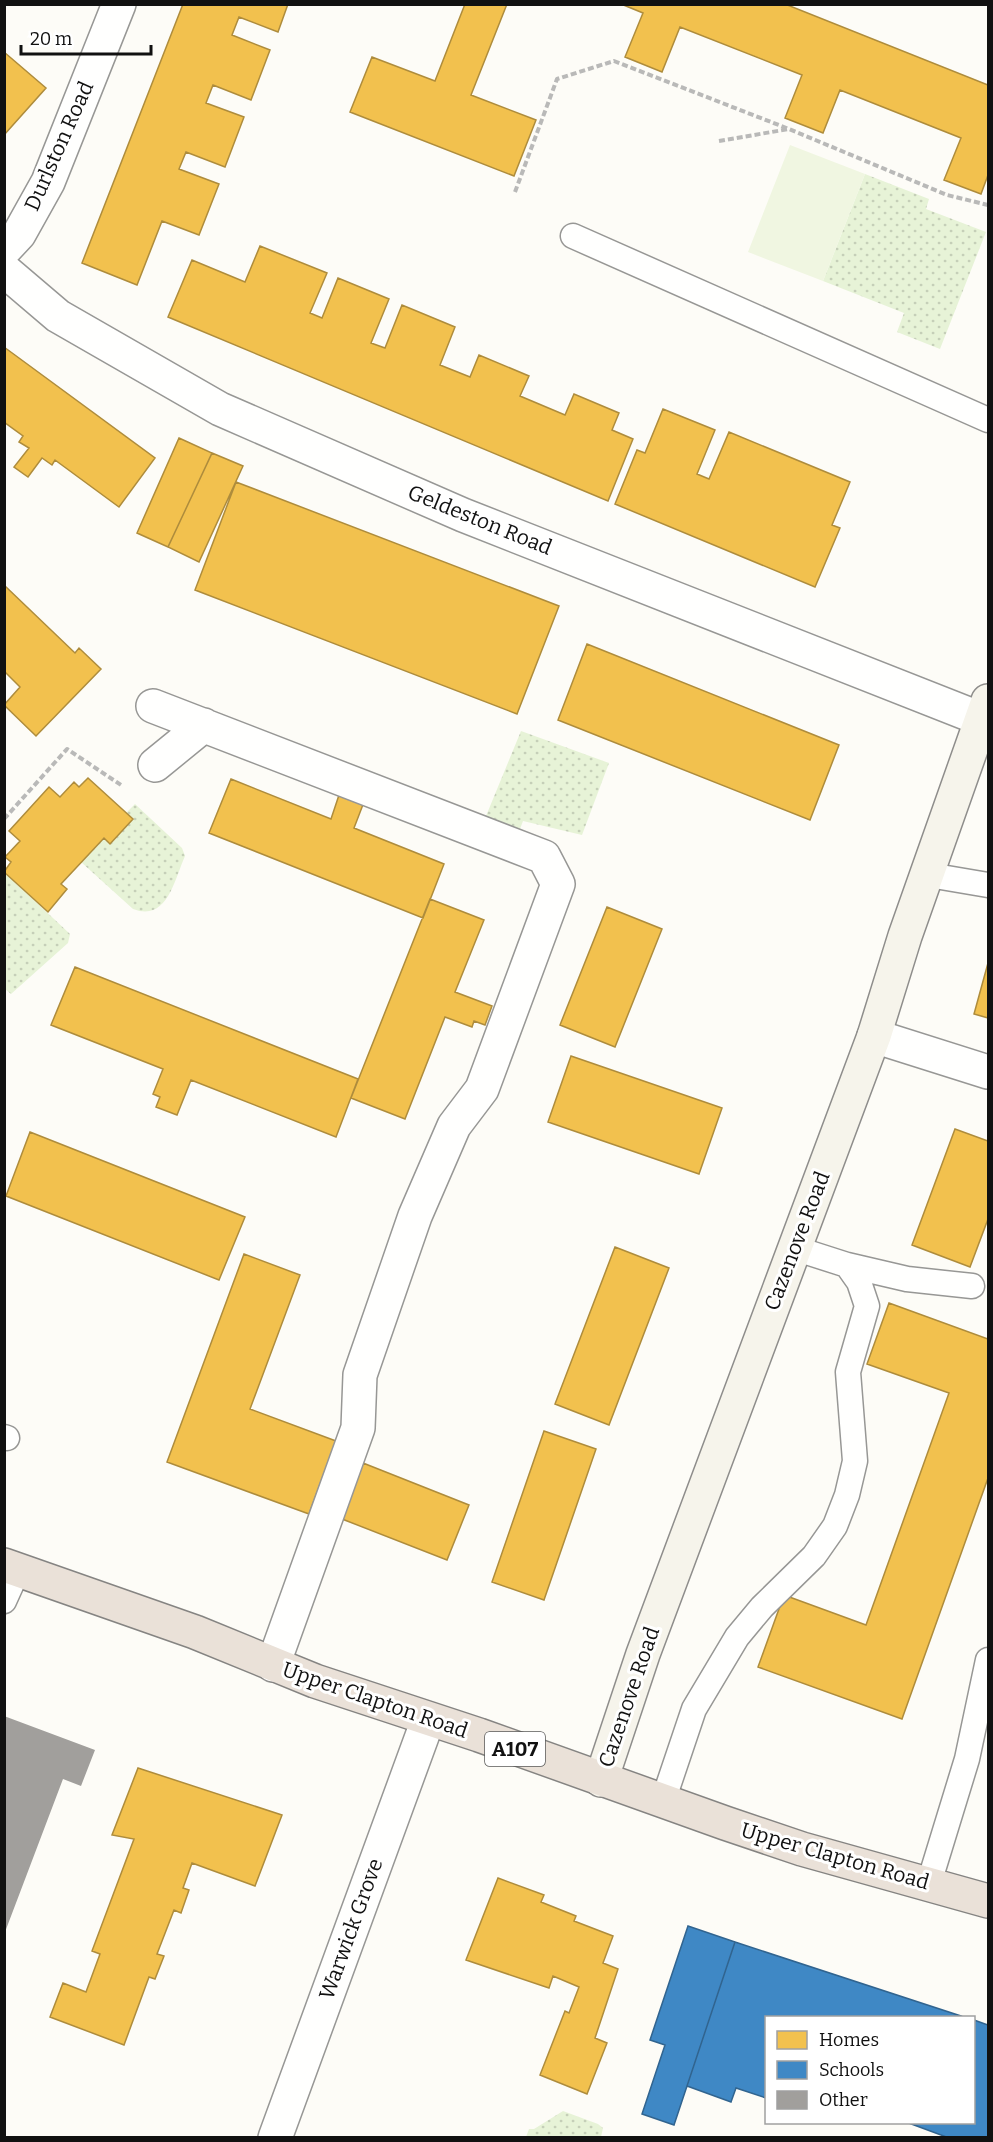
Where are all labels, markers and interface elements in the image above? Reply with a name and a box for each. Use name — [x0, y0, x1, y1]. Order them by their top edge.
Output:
scale bar — [21, 18, 152, 56]
text: 20 m — [30, 28, 72, 50]
street label: Durlston Road — [19, 77, 99, 215]
street label: Geldeston Road — [404, 479, 556, 561]
street label: Cazenove Road — [759, 1168, 835, 1314]
street label: Cazenove Road — [593, 1623, 665, 1771]
street label: Upper Clapton Road — [279, 1656, 471, 1744]
road number: A107 — [485, 1732, 545, 1766]
street label: Upper Clapton Road — [738, 1817, 932, 1895]
street label: Warwick Grove — [313, 1855, 389, 2003]
legend — [765, 2016, 975, 2124]
text: Homes — [819, 2029, 879, 2051]
text: Schools — [819, 2059, 884, 2081]
text: Other — [819, 2089, 868, 2111]

